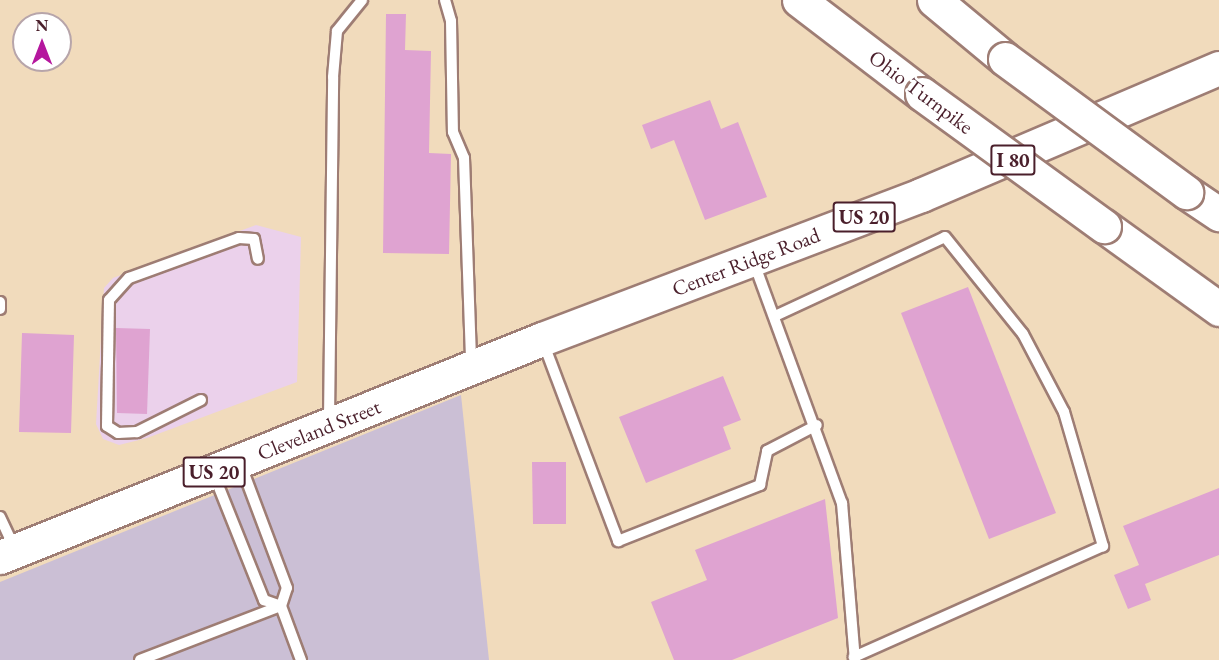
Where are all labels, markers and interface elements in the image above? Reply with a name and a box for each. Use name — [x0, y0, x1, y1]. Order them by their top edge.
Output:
north arrow — [12, 12, 72, 72]
text: N — [36, 15, 48, 36]
street label: Ohio Turnpike — [864, 45, 978, 139]
road number: I 80 — [989, 143, 1037, 177]
road number: US 20 — [832, 200, 896, 234]
street label: Center Ridge Road — [668, 222, 824, 302]
street label: Cleveland Street — [254, 394, 384, 466]
road number: US 20 — [182, 455, 246, 489]

